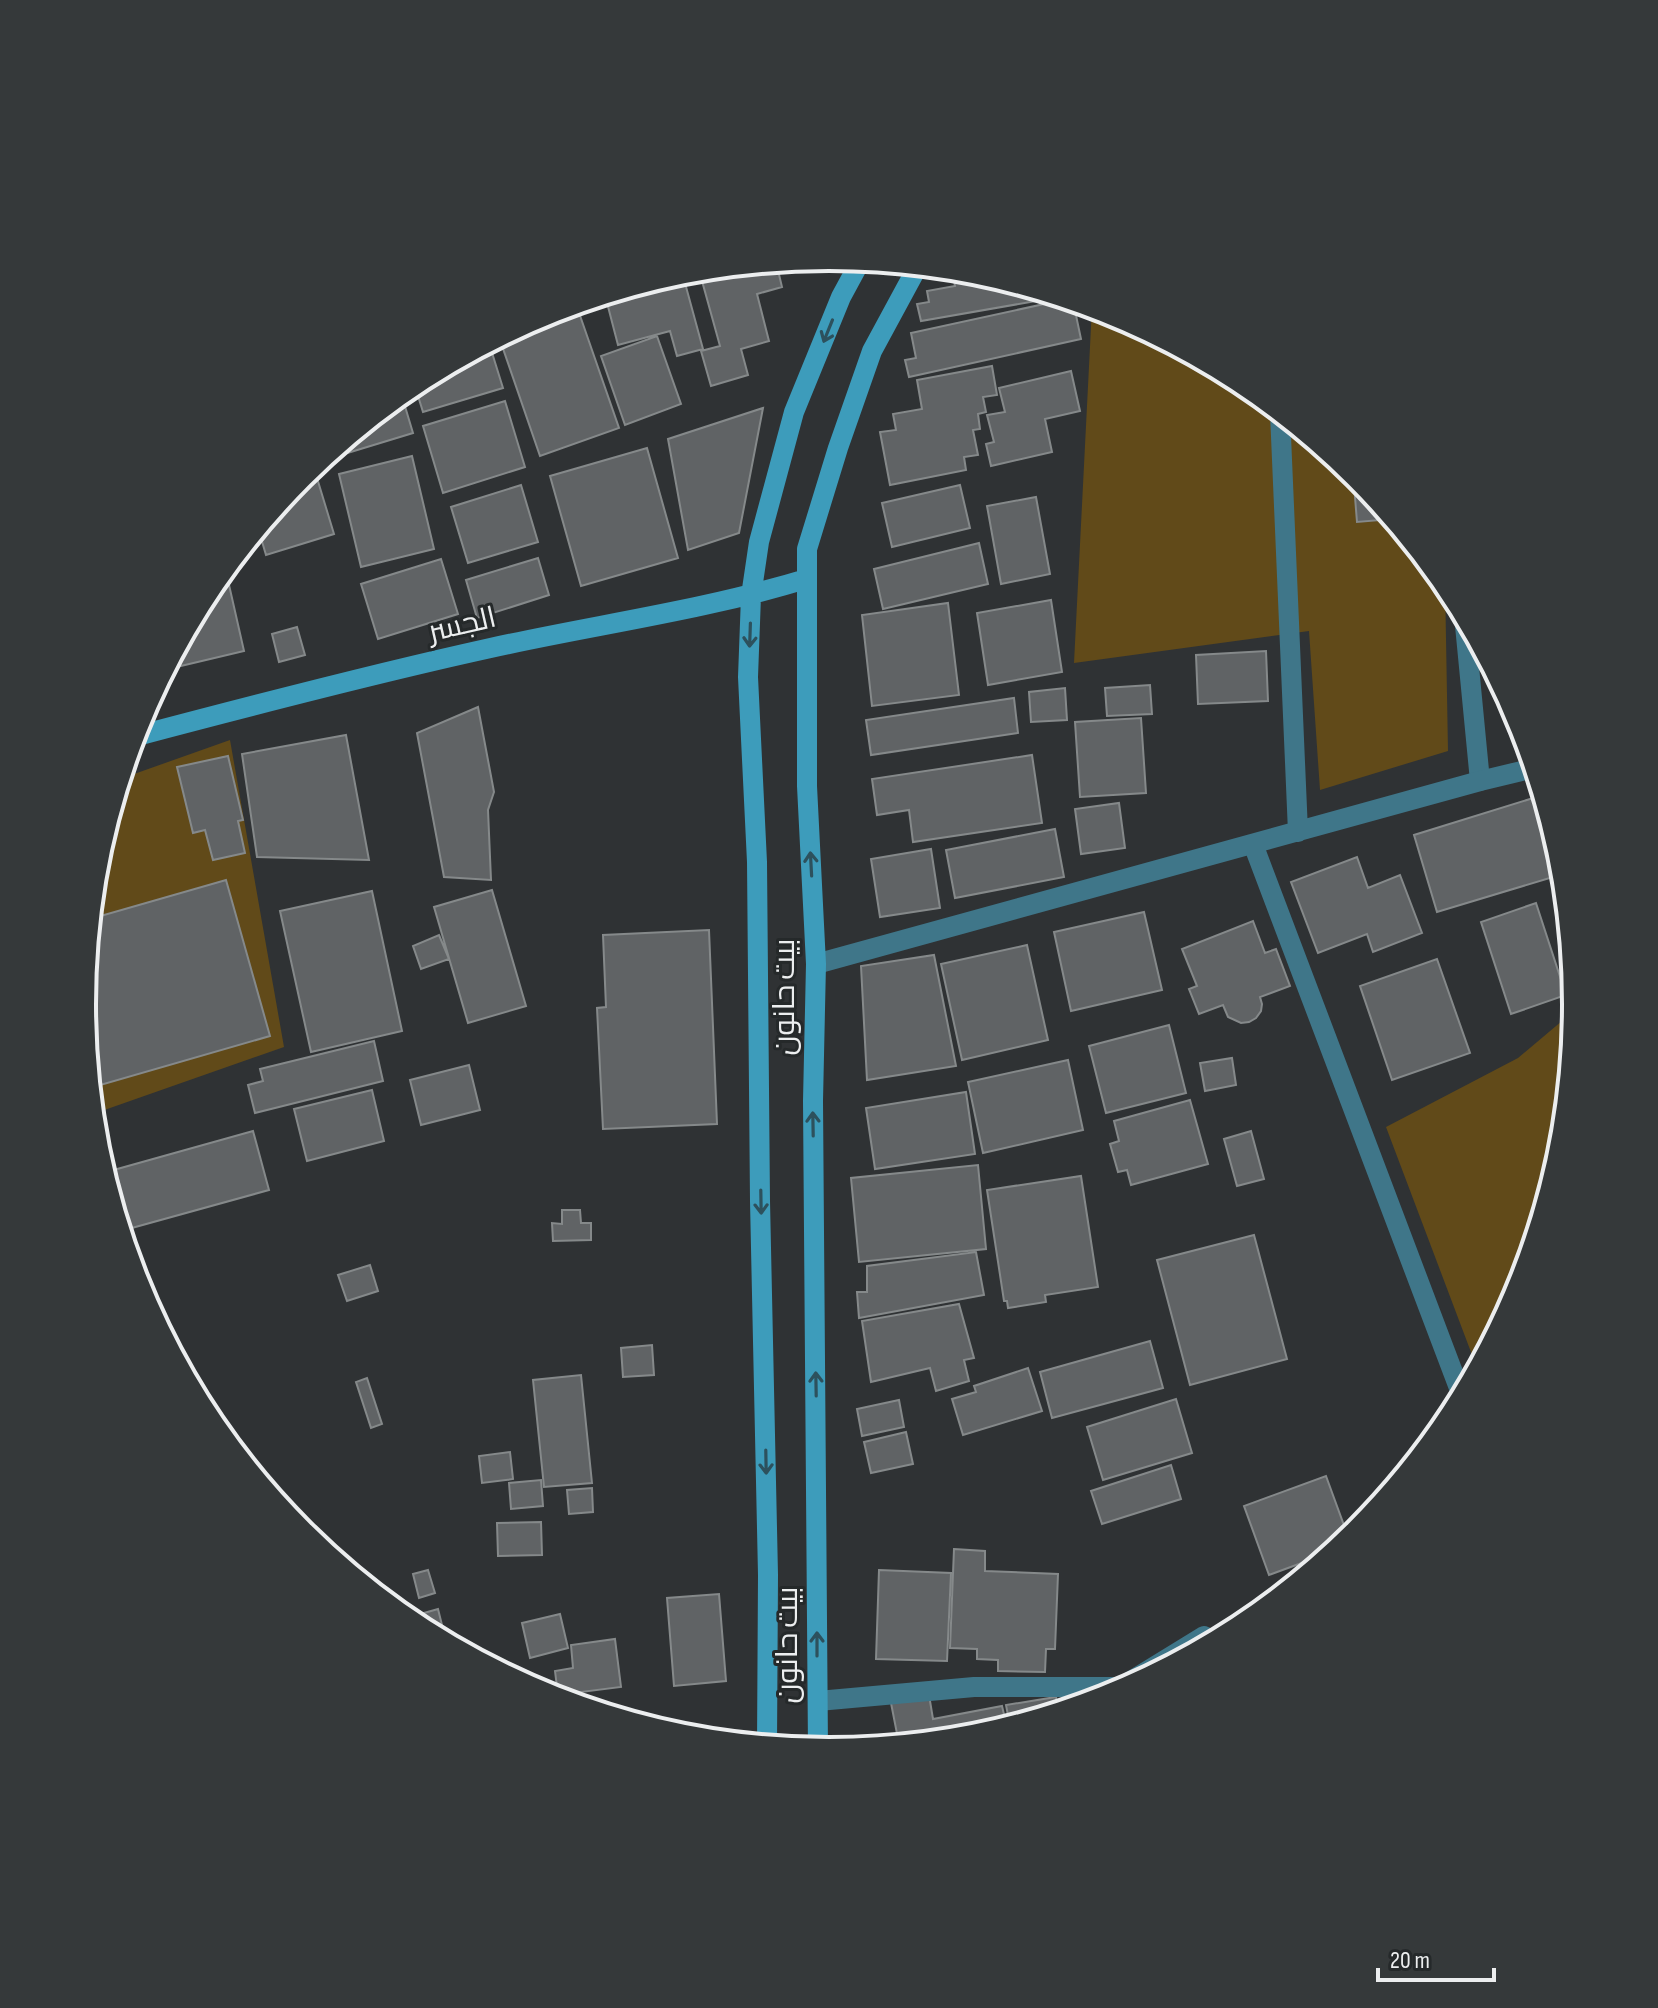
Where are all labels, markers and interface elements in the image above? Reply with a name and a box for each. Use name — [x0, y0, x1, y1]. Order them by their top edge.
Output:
one-way arrow — [819, 318, 834, 343]
street label: الجسر — [423, 600, 500, 651]
one-way arrow — [742, 621, 757, 648]
one-way arrow — [803, 851, 818, 878]
street label: بيت حانون — [767, 939, 803, 1055]
one-way arrow — [805, 1111, 821, 1138]
one-way arrow — [753, 1188, 768, 1215]
one-way arrow — [808, 1371, 824, 1398]
one-way arrow — [758, 1448, 774, 1475]
street label: بيت حانون — [770, 1587, 806, 1703]
one-way arrow — [809, 1631, 825, 1658]
scale bar — [1378, 1932, 1494, 1982]
text: 20 m — [1390, 1946, 1430, 1975]

